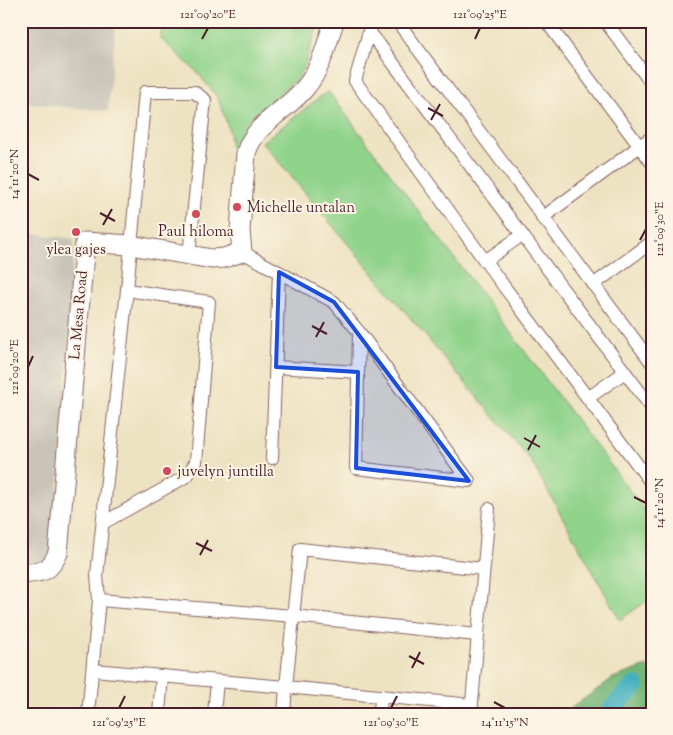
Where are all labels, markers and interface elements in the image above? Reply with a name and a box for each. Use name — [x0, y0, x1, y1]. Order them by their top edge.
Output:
text: 121°09'20"E — [180, 6, 237, 24]
text: 121°09'25"E — [453, 6, 508, 24]
text: 14°11'20"N — [6, 148, 24, 199]
place label: Michelle untalan — [247, 198, 355, 219]
marker: Michelle untalan — [231, 201, 243, 213]
text: 121°09'30"E — [651, 201, 669, 256]
marker: Paul hiloma — [190, 208, 202, 220]
place label: Paul hiloma — [158, 222, 234, 243]
marker: ylea gajes — [70, 226, 82, 238]
place label: ylea gajes — [46, 240, 106, 261]
street label: La Mesa Road — [65, 269, 94, 361]
text: 121°09'20"E — [6, 338, 24, 395]
place label: juvelyn juntilla — [177, 462, 274, 483]
marker: juvelyn juntilla — [161, 465, 173, 477]
text: 14°11'20"N — [651, 477, 669, 528]
text: 121°09'25"E — [92, 714, 147, 732]
text: 121°09'30"E — [364, 714, 419, 732]
text: 14°11'15"N — [481, 714, 529, 732]

